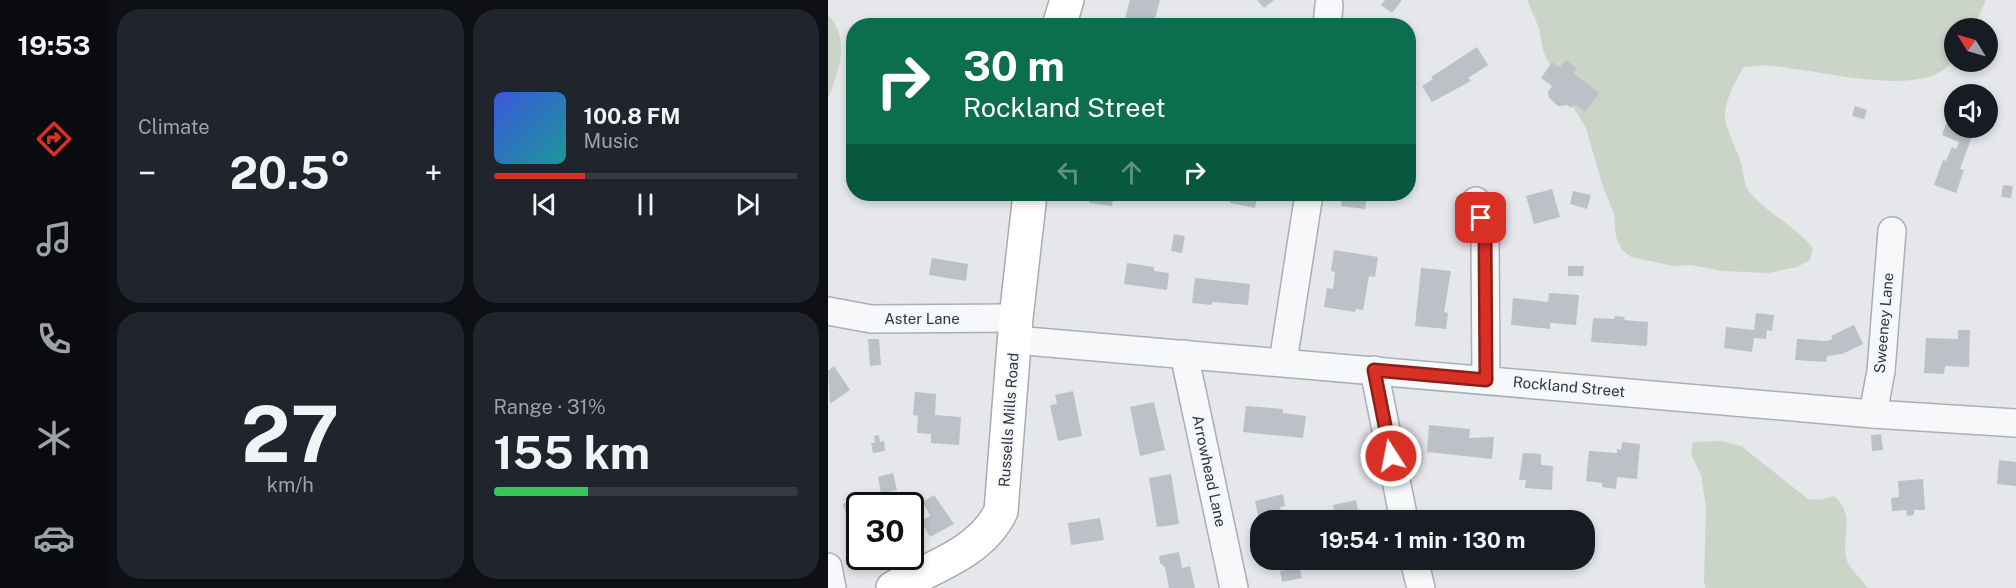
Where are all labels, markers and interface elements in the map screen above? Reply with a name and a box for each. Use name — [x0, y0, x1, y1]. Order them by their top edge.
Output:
north arrow — [1944, 18, 1998, 72]
map controls — [1944, 18, 1998, 138]
text: 19:53 — [18, 29, 90, 61]
text: 30 m — [963, 41, 1065, 90]
icon: right — [864, 42, 942, 120]
button: sound — [1944, 84, 1998, 138]
text: Rockland Street — [963, 91, 1166, 123]
text: 100.8 FM — [584, 103, 681, 129]
text: Climate — [138, 115, 210, 139]
icon: directions — [33, 118, 75, 160]
text: Music — [584, 129, 639, 153]
text: 20.5° — [230, 146, 351, 199]
text: − — [138, 154, 156, 192]
text: + — [424, 154, 442, 192]
icon: left — [1052, 156, 1085, 189]
icon: ahead — [1115, 156, 1148, 189]
icon: right — [1178, 156, 1211, 189]
icon: previous — [528, 188, 561, 221]
icon: pause — [629, 188, 662, 221]
icon: next — [731, 188, 764, 221]
pin — [1455, 192, 1506, 243]
icon: arrive — [1464, 201, 1497, 234]
icon: music — [33, 218, 75, 260]
street label: Sweeney Lane — [1871, 272, 1896, 374]
street label: Aster Lane — [884, 310, 960, 327]
icon: phone — [33, 318, 75, 360]
street label: Russells Mills Road — [995, 352, 1022, 488]
street label: Rockland Street — [1512, 373, 1626, 400]
text: 27 — [241, 388, 339, 480]
text: Range · 31% — [494, 395, 606, 419]
street label: Arrowhead Lane — [1189, 413, 1230, 528]
icon: climate — [33, 417, 75, 459]
position arrow — [1359, 424, 1423, 488]
text: 155 km — [494, 426, 650, 479]
text: km/h — [267, 473, 314, 497]
speed limit sign: 30 — [846, 492, 924, 570]
icon: car — [33, 517, 75, 559]
text: 19:54 · 1 min · 130 m — [1319, 527, 1526, 553]

